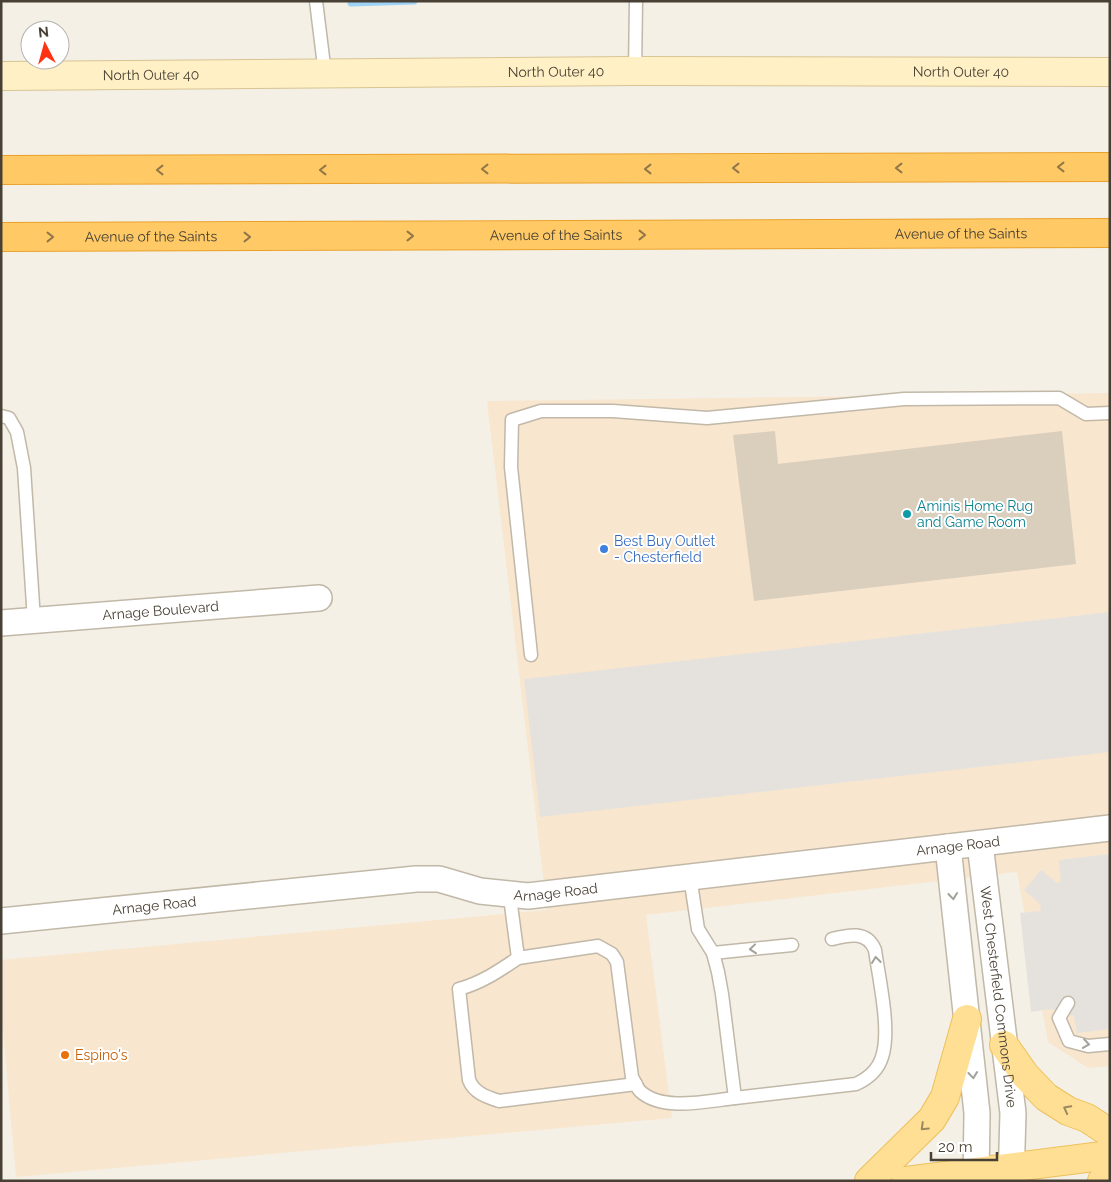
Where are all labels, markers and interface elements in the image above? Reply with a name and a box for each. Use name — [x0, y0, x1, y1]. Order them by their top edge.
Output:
north arrow — [20, 20, 70, 70]
text: N — [37, 24, 50, 41]
street label: North Outer 40 — [508, 63, 604, 80]
street label: North Outer 40 — [913, 64, 1009, 80]
street label: North Outer 40 — [103, 66, 199, 83]
one-way arrow — [1057, 162, 1064, 172]
one-way arrow — [643, 163, 651, 174]
one-way arrow — [732, 163, 740, 173]
one-way arrow — [894, 163, 902, 173]
one-way arrow — [481, 164, 488, 174]
one-way arrow — [156, 165, 164, 175]
one-way arrow — [318, 165, 326, 175]
street label: Avenue of the Saints — [895, 225, 1027, 242]
street label: Avenue of the Saints — [490, 227, 622, 243]
street label: Avenue of the Saints — [85, 228, 217, 245]
one-way arrow — [639, 230, 647, 240]
one-way arrow — [406, 231, 414, 241]
one-way arrow — [46, 232, 54, 242]
one-way arrow — [244, 232, 252, 242]
place label: Aminis Home Rug and Game Room — [917, 498, 1033, 530]
marker: Aminis Home Rug and Game Room — [901, 508, 913, 520]
place label: Best Buy Outlet - Chesterfield — [614, 533, 715, 565]
marker: Best Buy Outlet - Chesterfield — [598, 543, 610, 555]
street label: Arnage Boulevard — [102, 598, 219, 623]
street label: Arnage Road — [915, 833, 1001, 859]
street label: Arnage Road — [513, 880, 598, 904]
street label: West Chesterfield Commons Drive — [977, 885, 1020, 1108]
one-way arrow — [947, 892, 958, 900]
street label: Arnage Road — [111, 893, 197, 918]
one-way arrow — [748, 943, 756, 954]
one-way arrow — [871, 956, 882, 964]
one-way arrow — [1082, 1038, 1090, 1049]
place label: Espino's — [75, 1047, 128, 1063]
marker: Espino's — [59, 1049, 71, 1061]
one-way arrow — [967, 1071, 978, 1079]
one-way arrow — [1063, 1105, 1072, 1115]
one-way arrow — [920, 1121, 929, 1130]
scale bar — [931, 1130, 997, 1162]
text: 20 m — [938, 1138, 973, 1156]

